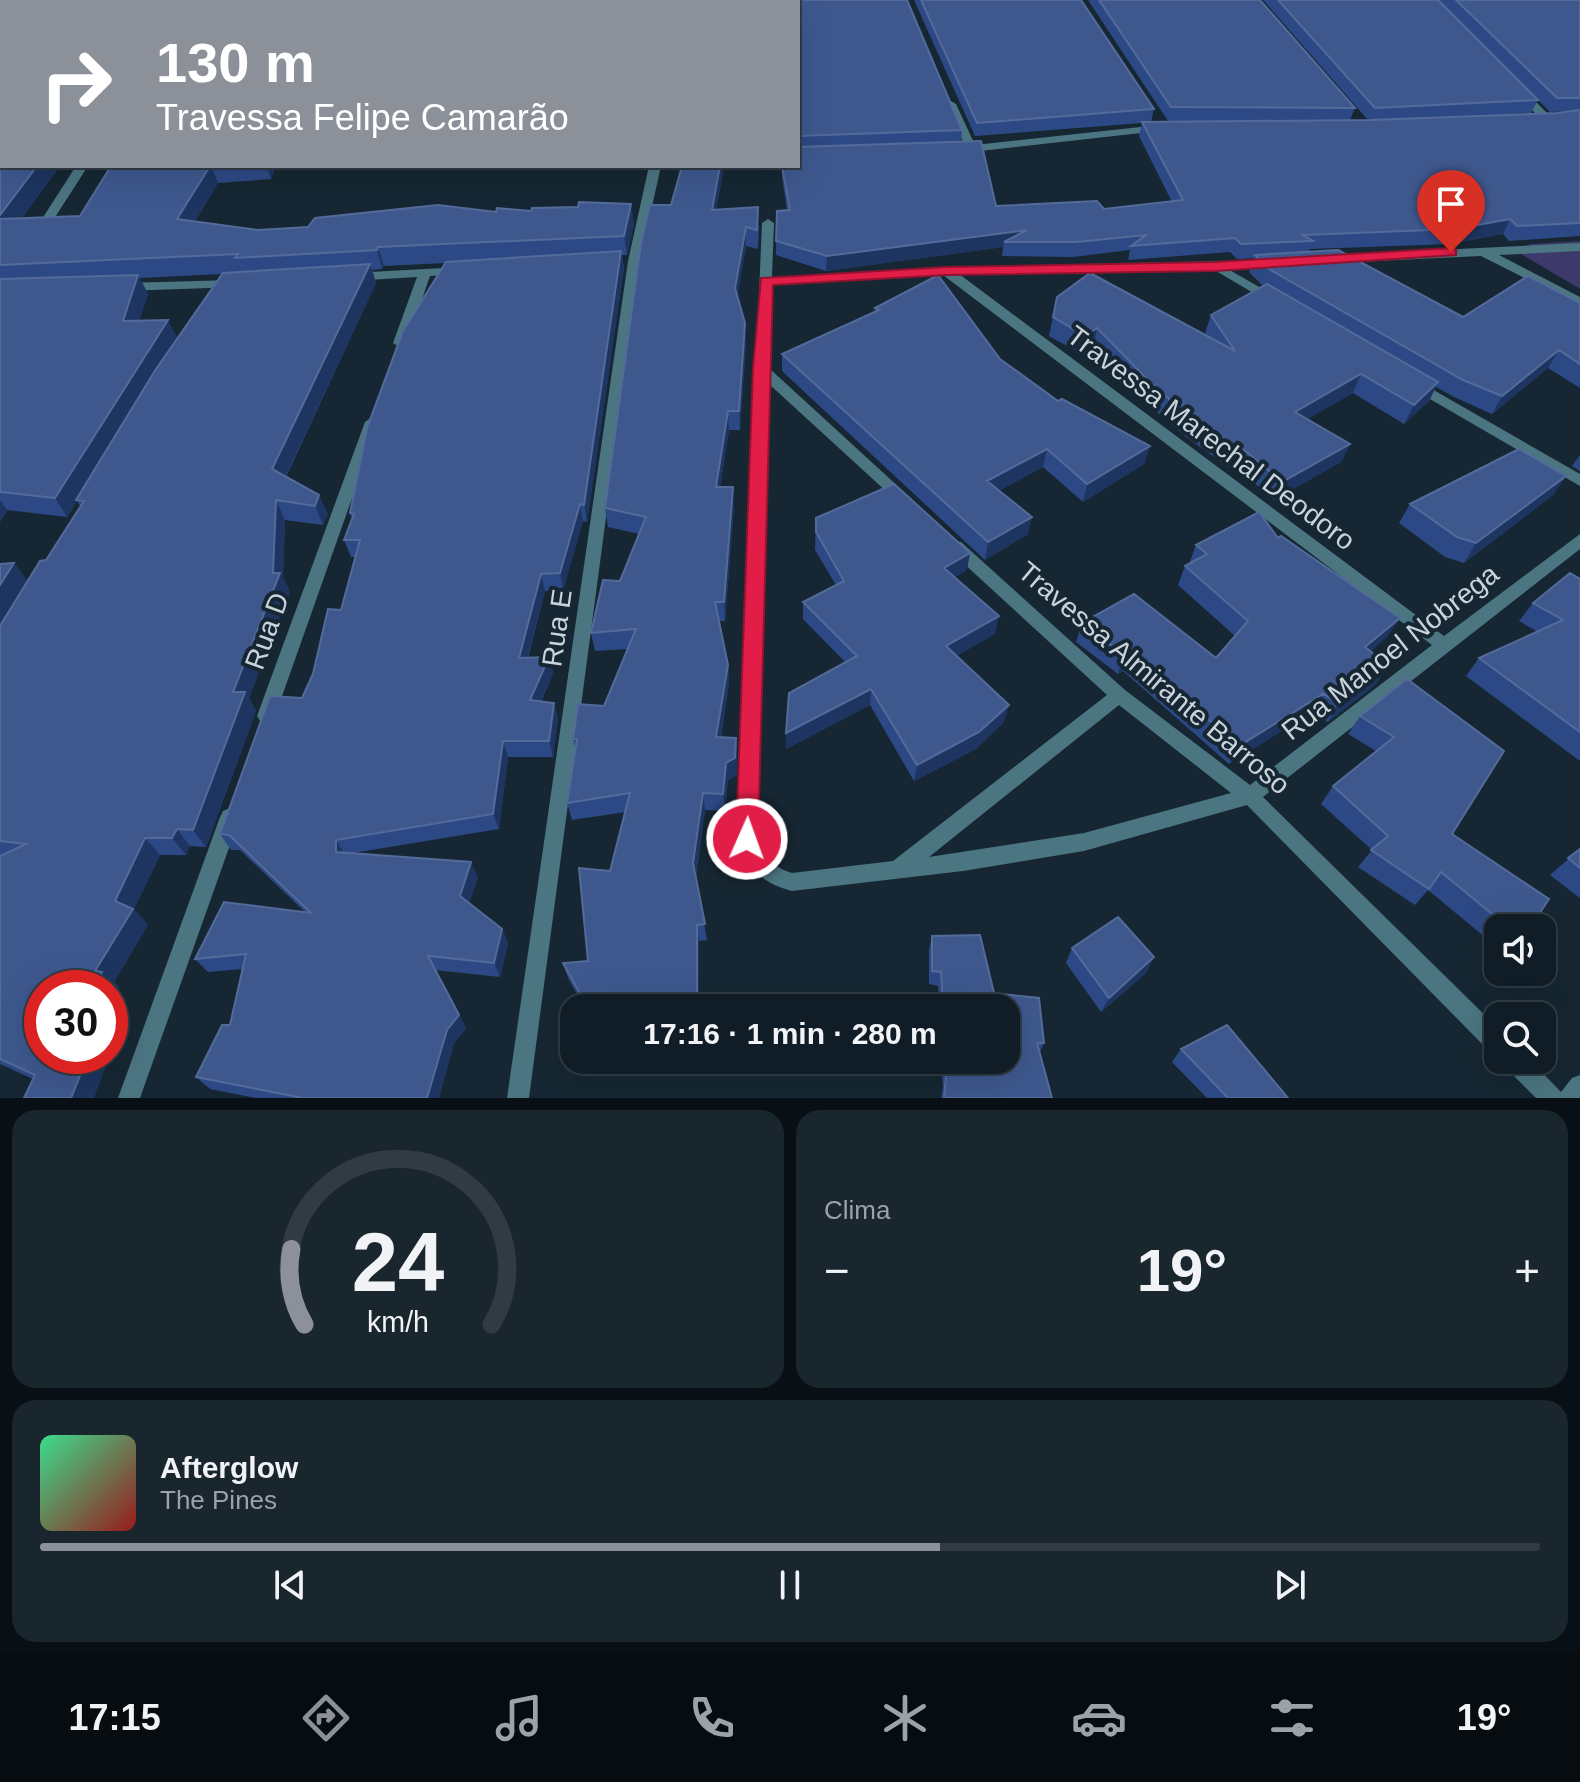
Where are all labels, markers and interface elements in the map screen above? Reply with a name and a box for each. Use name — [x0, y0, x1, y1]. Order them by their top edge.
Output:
text: 130 m — [156, 31, 315, 94]
icon: right — [24, 32, 128, 136]
text: Travessa Felipe Camarão — [156, 97, 569, 138]
pin — [1417, 170, 1485, 252]
icon: arrive — [1429, 182, 1473, 226]
street label: Travessa Marechal Deodoro — [1061, 320, 1361, 556]
street label: Travessa Almirante Barroso — [1012, 555, 1296, 801]
street label: Rua Manoel Nobrega — [1276, 558, 1505, 746]
street label: Rua E — [536, 587, 578, 669]
street label: Rua D — [239, 588, 295, 674]
position arrow — [705, 797, 789, 881]
map controls — [1484, 914, 1556, 1074]
button: sound — [1484, 914, 1556, 986]
speed limit sign: 30 — [24, 970, 128, 1074]
button: search — [1484, 1002, 1556, 1074]
text: 17:16 · 1 min · 280 m — [643, 1017, 937, 1050]
text: Clima — [824, 1195, 890, 1225]
text: 24 — [352, 1216, 444, 1309]
text: 19° — [1137, 1237, 1227, 1304]
text: − — [824, 1246, 850, 1295]
text: + — [1514, 1246, 1540, 1295]
text: km/h — [367, 1306, 429, 1338]
text: Afterglow — [160, 1451, 298, 1484]
text: The Pines — [160, 1485, 277, 1515]
icon: previous — [268, 1563, 312, 1607]
icon: pause — [768, 1563, 812, 1607]
icon: next — [1268, 1563, 1312, 1607]
icon: directions — [298, 1690, 354, 1746]
icon: music — [491, 1690, 547, 1746]
icon: phone — [684, 1690, 740, 1746]
icon: climate — [877, 1690, 933, 1746]
icon: car — [1071, 1690, 1127, 1746]
icon: filters — [1264, 1690, 1320, 1746]
text: 17:15 — [69, 1697, 161, 1738]
text: 19° — [1457, 1697, 1511, 1738]

